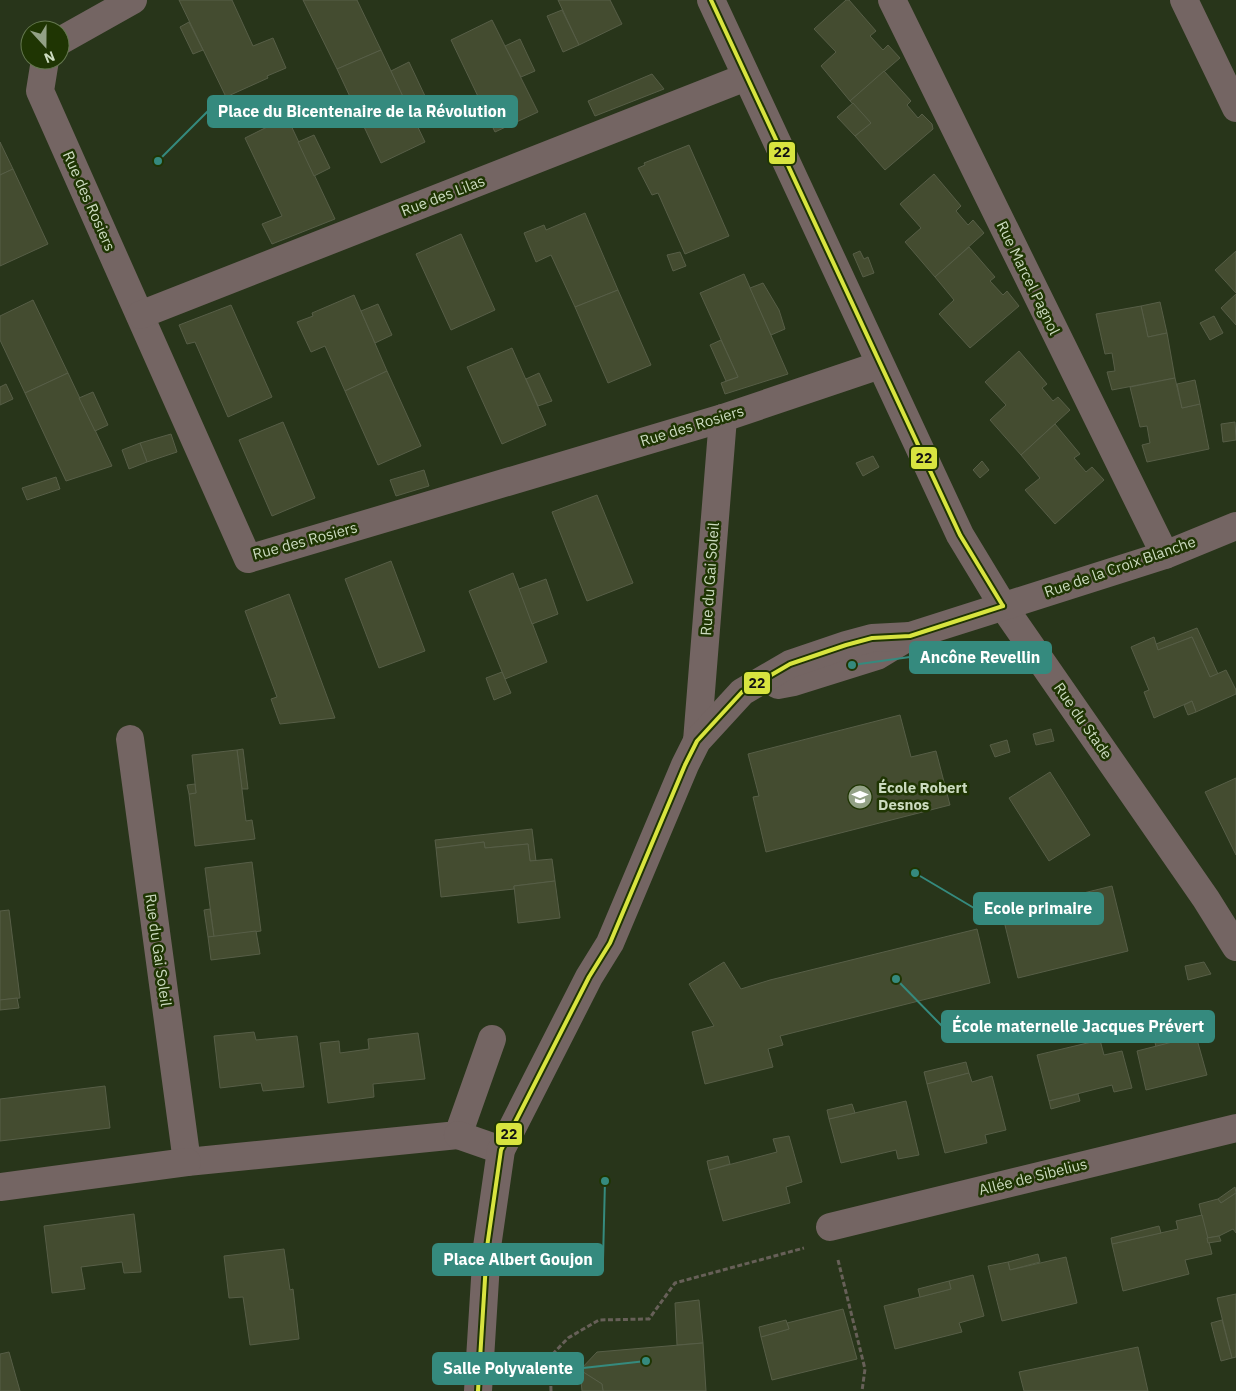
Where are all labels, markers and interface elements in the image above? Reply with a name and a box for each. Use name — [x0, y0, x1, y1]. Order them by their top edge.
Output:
north arrow — [20, 20, 70, 70]
text: N — [42, 47, 58, 67]
callout: Place du Bicentenaire de la Révolution — [208, 96, 517, 127]
text: Place du Bicentenaire de la Révolution — [218, 101, 506, 121]
line badge: 22 — [768, 141, 796, 165]
text: 22 — [774, 143, 790, 161]
street label: Rue des Rosiers — [59, 148, 120, 254]
street label: Rue des Lilas — [398, 171, 487, 220]
street label: Rue Marcel Pagnol — [993, 218, 1064, 338]
street label: Rue des Rosiers — [638, 401, 746, 450]
line badge: 22 — [910, 446, 938, 470]
text: 22 — [916, 449, 932, 467]
street label: Rue des Rosiers — [250, 517, 359, 564]
street label: Rue du Gai Soleil — [696, 522, 723, 636]
street label: Rue de la Croix Blanche — [1042, 532, 1198, 601]
callout: Ancône Revellin — [910, 642, 1051, 673]
text: Ancône Revellin — [920, 647, 1040, 667]
line badge: 22 — [743, 671, 771, 695]
text: 22 — [749, 674, 765, 692]
street label: Rue du Stade — [1050, 679, 1117, 763]
place label: École Robert Desnos — [878, 778, 968, 814]
school or university icon: École Robert Desnos — [847, 784, 873, 810]
street label: Rue du Gai Soleil — [141, 892, 176, 1008]
callout: Ecole primaire — [974, 893, 1103, 924]
text: Ecole primaire — [984, 898, 1092, 918]
callout: École maternelle Jacques Prévert — [942, 1011, 1214, 1042]
text: École maternelle Jacques Prévert — [952, 1015, 1204, 1036]
line badge: 22 — [495, 1122, 523, 1146]
text: 22 — [501, 1125, 517, 1143]
street label: Allée de Sibelius — [977, 1154, 1089, 1199]
callout: Place Albert Goujon — [433, 1244, 603, 1275]
text: Place Albert Goujon — [443, 1249, 593, 1269]
callout: Salle Polyvalente — [433, 1353, 583, 1384]
text: Salle Polyvalente — [443, 1358, 573, 1378]

